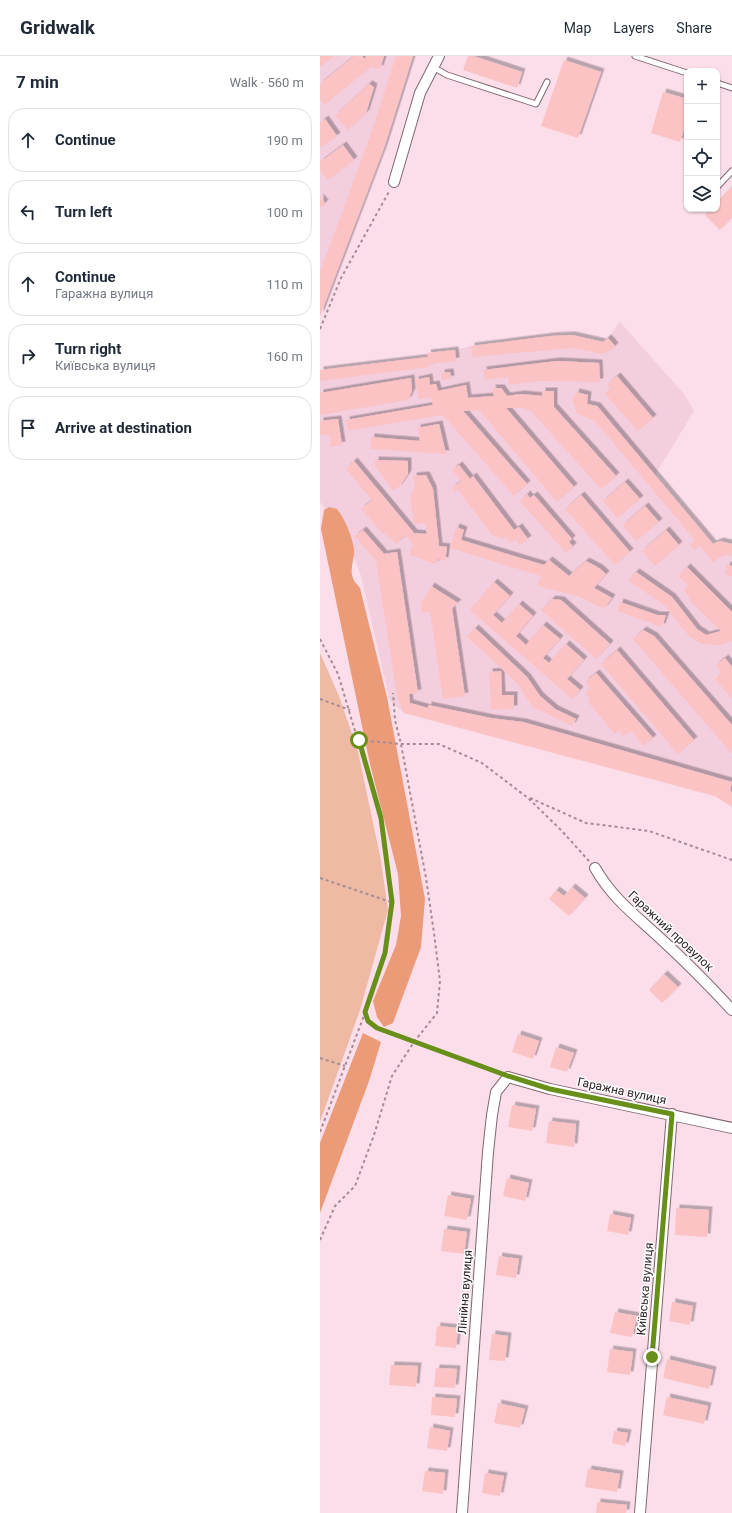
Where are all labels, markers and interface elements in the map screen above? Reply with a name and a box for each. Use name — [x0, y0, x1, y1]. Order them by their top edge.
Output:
text: Gridwalk — [20, 16, 95, 39]
text: Map — [564, 20, 591, 36]
text: Layers — [613, 20, 654, 36]
text: Share — [676, 20, 712, 36]
map controls — [684, 68, 720, 212]
button: + — [684, 68, 720, 104]
text: 7 min — [16, 72, 59, 92]
text: Walk · 560 m — [229, 75, 304, 90]
button: − — [684, 104, 720, 140]
icon: ahead — [17, 129, 39, 151]
text: Continue — [55, 131, 116, 149]
text: 190 m — [266, 133, 303, 148]
button: locate — [684, 140, 720, 176]
button: layers — [684, 176, 720, 212]
icon: left — [17, 201, 39, 223]
text: Turn left — [55, 203, 112, 221]
text: 100 m — [266, 205, 303, 220]
text: Continue — [55, 268, 116, 286]
icon: ahead — [17, 273, 39, 295]
text: 110 m — [266, 277, 303, 292]
text: Гаражна вулиця — [55, 286, 153, 301]
text: Turn right — [55, 340, 121, 358]
icon: right — [17, 345, 39, 367]
text: 160 m — [266, 349, 303, 364]
text: Київська вулиця — [55, 358, 156, 373]
icon: arrive — [17, 417, 39, 439]
text: Arrive at destination — [55, 419, 192, 437]
route start — [350, 731, 368, 749]
street label: Гаражний провулок — [626, 888, 717, 974]
street label: Гаражна вулиця — [576, 1075, 668, 1107]
street label: Київська вулиця — [634, 1242, 656, 1336]
street label: Лінійна вулиця — [455, 1249, 475, 1335]
route end — [643, 1348, 661, 1366]

